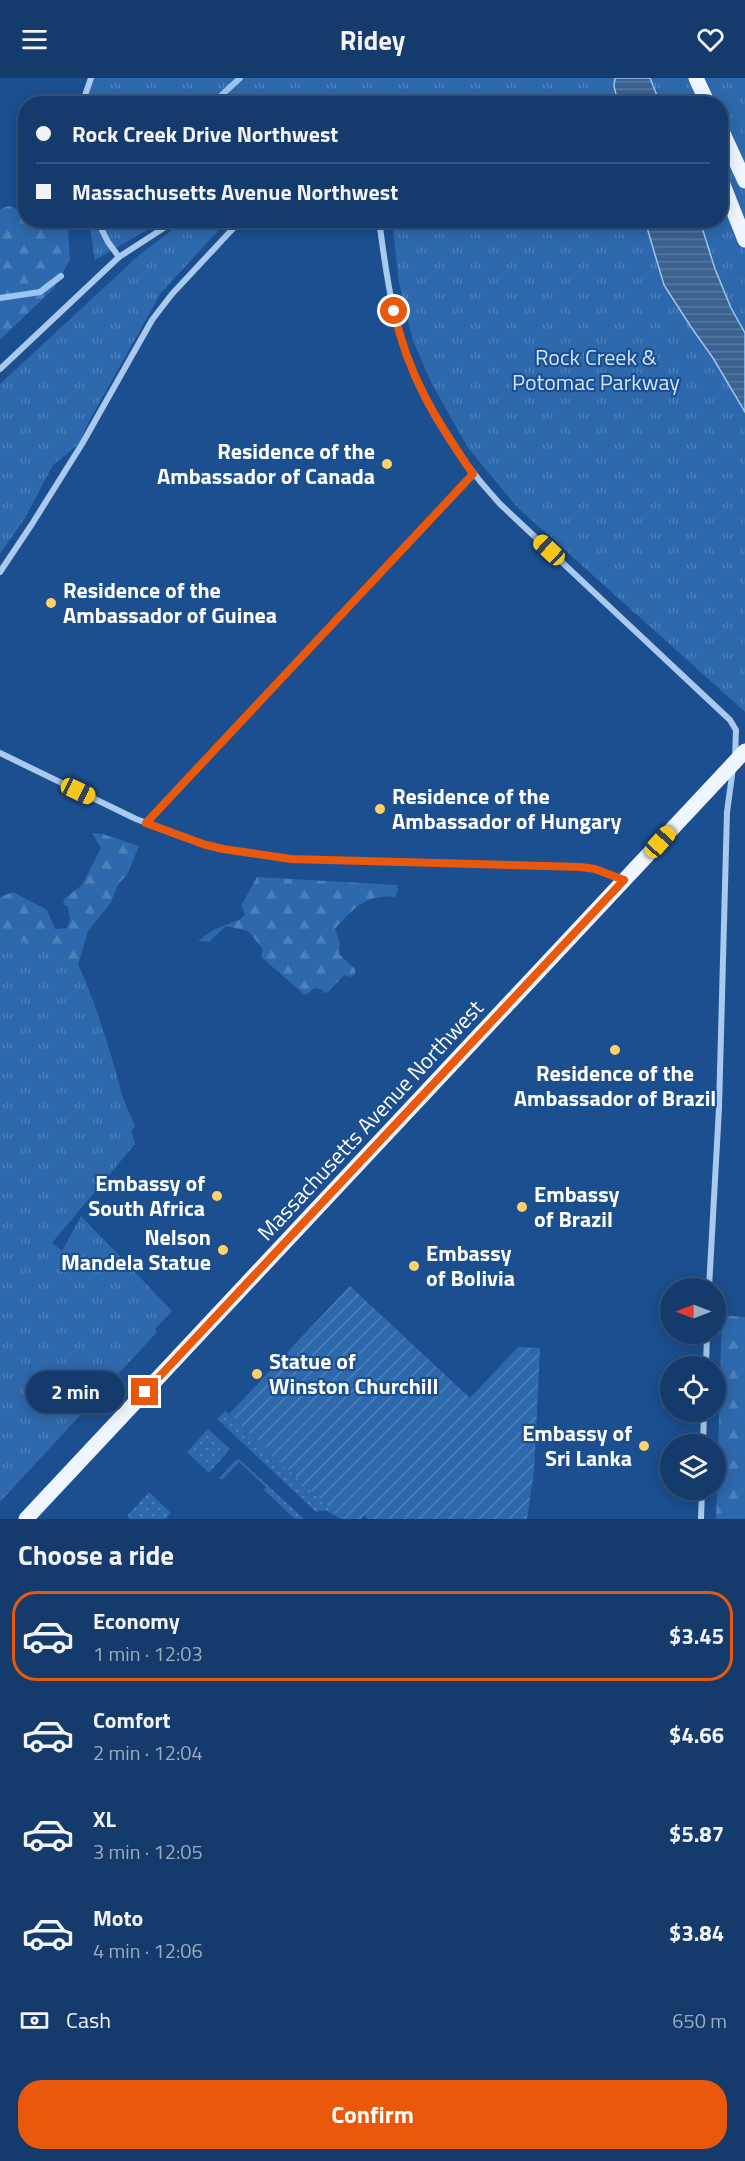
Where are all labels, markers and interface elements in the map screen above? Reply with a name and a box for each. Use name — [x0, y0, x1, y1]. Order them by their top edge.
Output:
text: Ridey — [340, 19, 405, 60]
icon: menu — [18, 23, 51, 56]
icon: heart — [694, 23, 727, 56]
text: Rock Creek Drive Northwest — [72, 117, 338, 151]
text: Massachusetts Avenue Northwest — [72, 175, 398, 209]
route start — [380, 297, 407, 324]
park label: Rock Creek & Potomac Parkway — [512, 340, 680, 399]
place label: Residence of the Ambassador of Canada — [157, 434, 375, 493]
marker: Residence of the Ambassador of Canada — [380, 457, 394, 471]
car — [530, 531, 568, 569]
place label: Residence of the Ambassador of Guinea — [63, 573, 277, 632]
marker: Residence of the Ambassador of Guinea — [44, 596, 58, 610]
car — [58, 775, 98, 807]
place label: Residence of the Ambassador of Hungary — [392, 779, 622, 838]
marker: Residence of the Ambassador of Hungary — [373, 802, 387, 816]
car — [641, 823, 679, 861]
street label: Massachusetts Avenue Northwest — [249, 992, 491, 1248]
marker: Residence of the Ambassador of Brazil — [608, 1043, 622, 1057]
place label: Residence of the Ambassador of Brazil — [514, 1056, 716, 1115]
place label: Embassy of South Africa — [88, 1166, 205, 1225]
place label: Embassy of Brazil — [534, 1177, 619, 1236]
marker: Embassy of South Africa — [210, 1189, 224, 1203]
marker: Embassy of Brazil — [515, 1200, 529, 1214]
place label: Nelson Mandela Statue — [61, 1220, 211, 1279]
place label: Embassy of Bolivia — [426, 1236, 515, 1295]
marker: Nelson Mandela Statue — [216, 1243, 230, 1257]
marker: Embassy of Bolivia — [407, 1259, 421, 1273]
north arrow — [660, 1278, 726, 1344]
map controls — [660, 1278, 726, 1500]
place label: Statue of Winston Churchill — [269, 1344, 438, 1403]
button: locate — [660, 1356, 726, 1422]
marker: Statue of Winston Churchill — [250, 1367, 264, 1381]
callout: 2 min — [25, 1371, 124, 1413]
text: 2 min — [51, 1376, 100, 1407]
route end — [131, 1378, 158, 1405]
place label: Embassy of Sri Lanka — [522, 1416, 632, 1475]
button: layers — [660, 1434, 726, 1500]
marker: Embassy of Sri Lanka — [637, 1439, 651, 1453]
text: Choose a ride — [18, 1534, 174, 1575]
text: Economy — [93, 1604, 180, 1638]
icon: car — [21, 1609, 75, 1663]
text: $3.45 — [669, 1619, 724, 1653]
text: 1 min · 12:03 — [93, 1638, 203, 1669]
text: Comfort — [93, 1703, 171, 1737]
icon: car — [21, 1708, 75, 1762]
text: $4.66 — [669, 1718, 724, 1752]
text: 2 min · 12:04 — [93, 1737, 203, 1768]
text: XL — [93, 1802, 116, 1836]
icon: car — [21, 1807, 75, 1861]
text: $5.87 — [669, 1817, 724, 1851]
text: 3 min · 12:05 — [93, 1836, 203, 1867]
text: Moto — [93, 1901, 143, 1935]
icon: car — [21, 1906, 75, 1960]
text: $3.84 — [669, 1916, 724, 1950]
text: 4 min · 12:06 — [93, 1935, 203, 1966]
text: Cash — [66, 2003, 111, 2037]
icon: cash — [18, 2004, 51, 2037]
text: 650 m — [672, 2005, 727, 2036]
button: Confirm — [18, 2080, 727, 2149]

